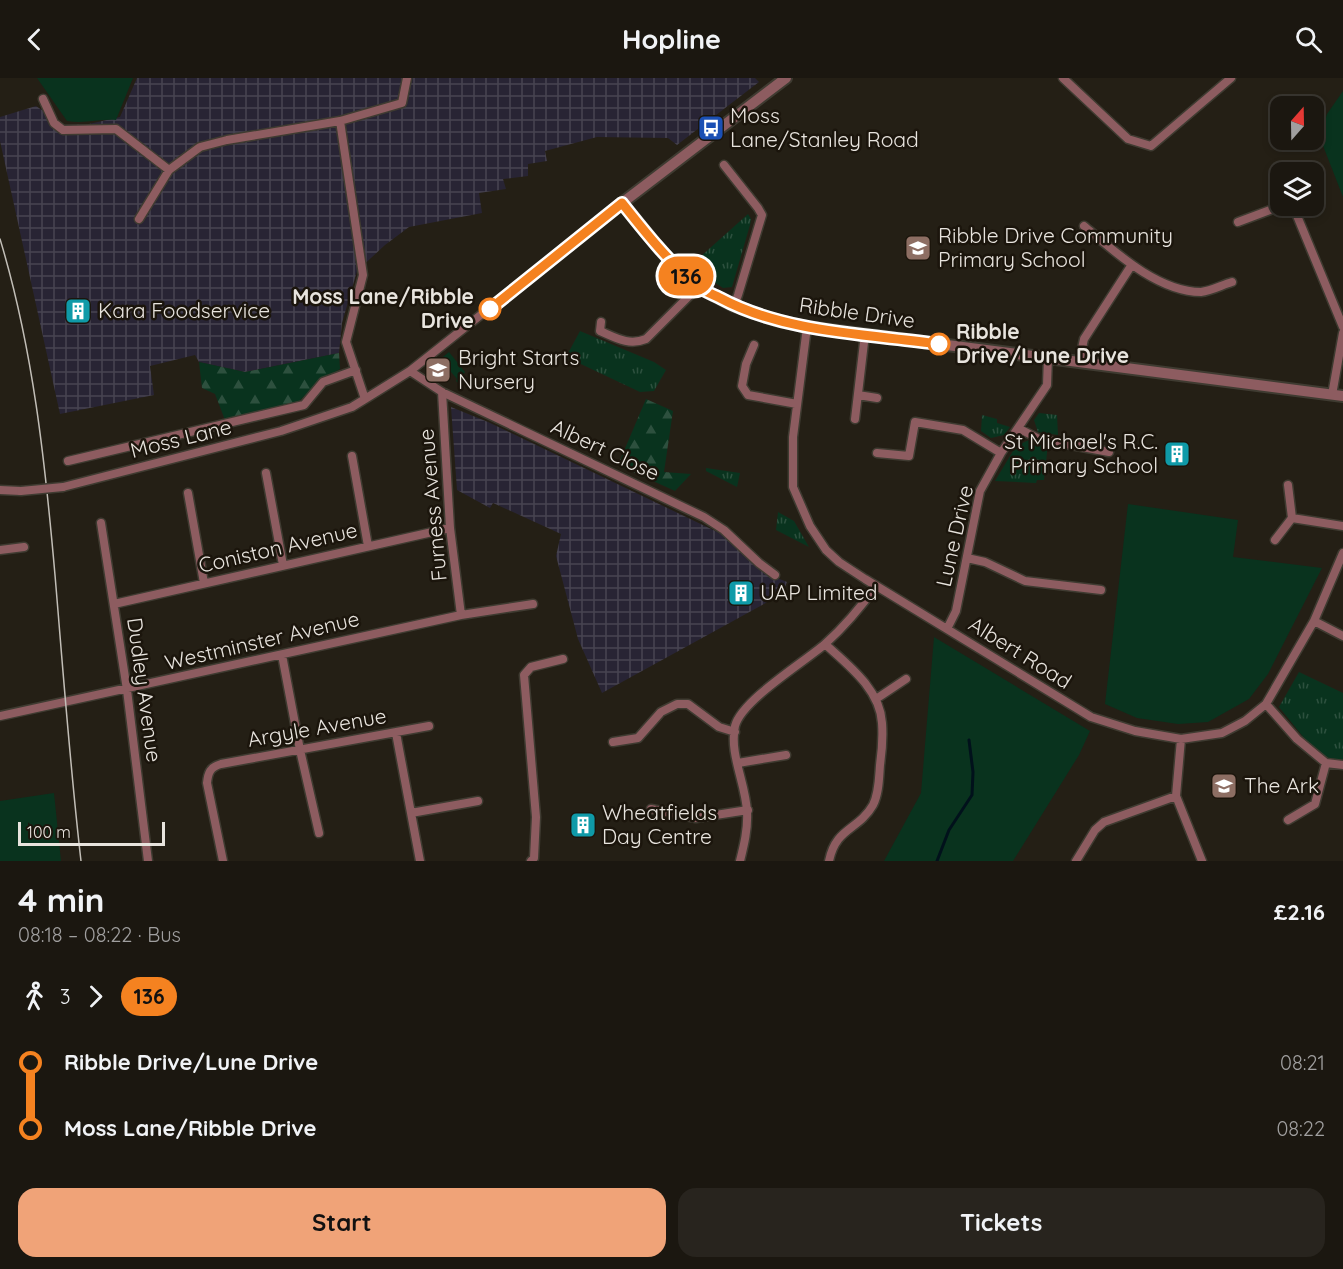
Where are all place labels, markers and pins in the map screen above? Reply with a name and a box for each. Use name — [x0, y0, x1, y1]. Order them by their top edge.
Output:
place label: Moss Lane/Stanley Road — [730, 102, 919, 152]
bus stop icon: Moss Lane/Stanley Road — [696, 113, 726, 143]
place label: Ribble Drive Community Primary School — [938, 222, 1173, 272]
school or university icon: Ribble Drive Community Primary School — [903, 233, 933, 263]
place label: Moss Lane/Ribble Drive — [292, 283, 474, 333]
building icon: Kara Foodservice — [63, 296, 93, 326]
place label: Kara Foodservice — [98, 297, 270, 323]
marker: Moss Lane/Ribble Drive — [479, 298, 501, 320]
place label: Ribble Drive/Lune Drive — [956, 318, 1129, 368]
marker: Ribble Drive/Lune Drive — [928, 333, 950, 355]
place label: Bright Starts Nursery — [458, 344, 579, 394]
school or university icon: Bright Starts Nursery — [423, 355, 453, 385]
place label: St Michael's R.C. Primary School — [1004, 428, 1158, 478]
building icon: St Michael's R.C. Primary School — [1162, 439, 1192, 469]
building icon: UAP Limited — [726, 578, 756, 608]
place label: UAP Limited — [760, 579, 878, 605]
school or university icon: The Ark — [1209, 771, 1239, 801]
place label: The Ark — [1244, 772, 1319, 798]
place label: Wheatfields Day Centre — [602, 799, 717, 849]
building icon: Wheatfields Day Centre — [568, 810, 598, 840]

